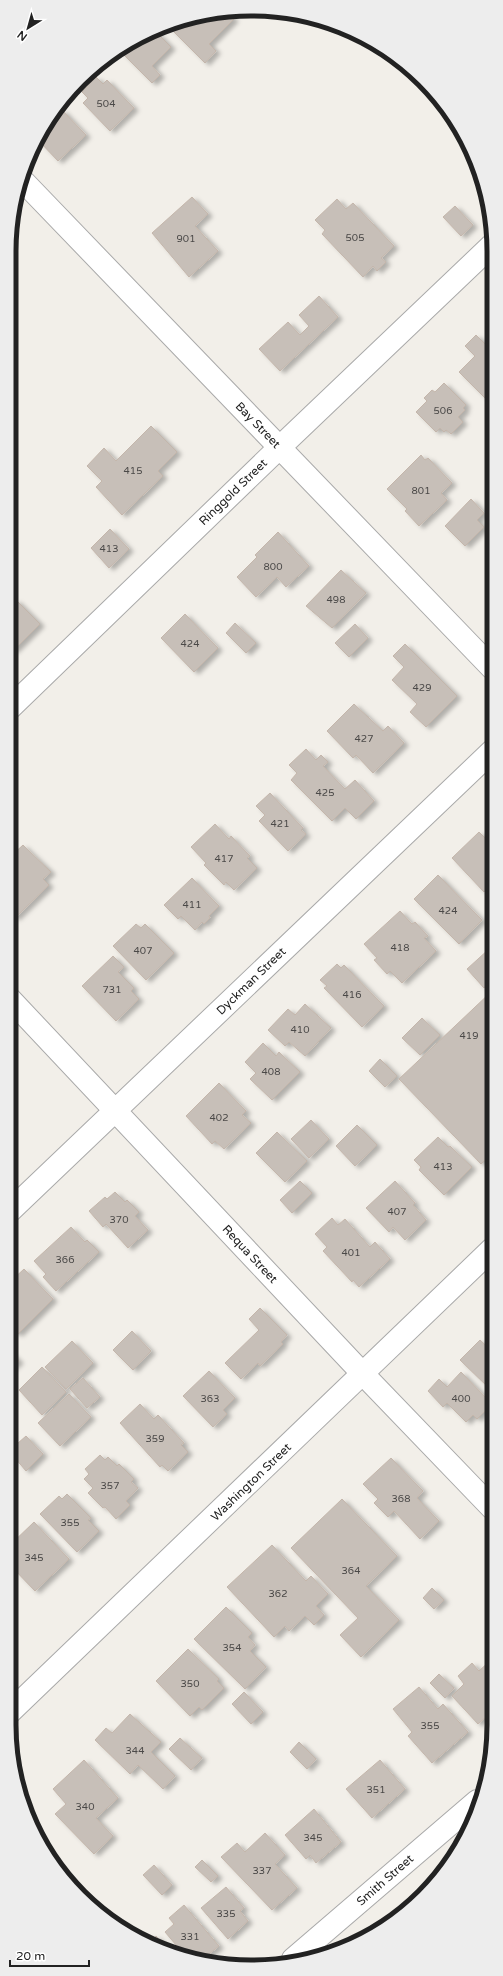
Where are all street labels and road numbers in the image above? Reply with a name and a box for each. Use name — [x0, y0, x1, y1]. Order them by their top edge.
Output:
street label: Bay Street — [233, 399, 284, 451]
street label: Ringgold Street — [196, 456, 270, 528]
street label: Dyckman Street — [213, 944, 289, 1018]
street label: Requa Street — [220, 1222, 281, 1286]
street label: Washington Street — [208, 1440, 294, 1524]
street label: Smith Street — [354, 1851, 417, 1908]

